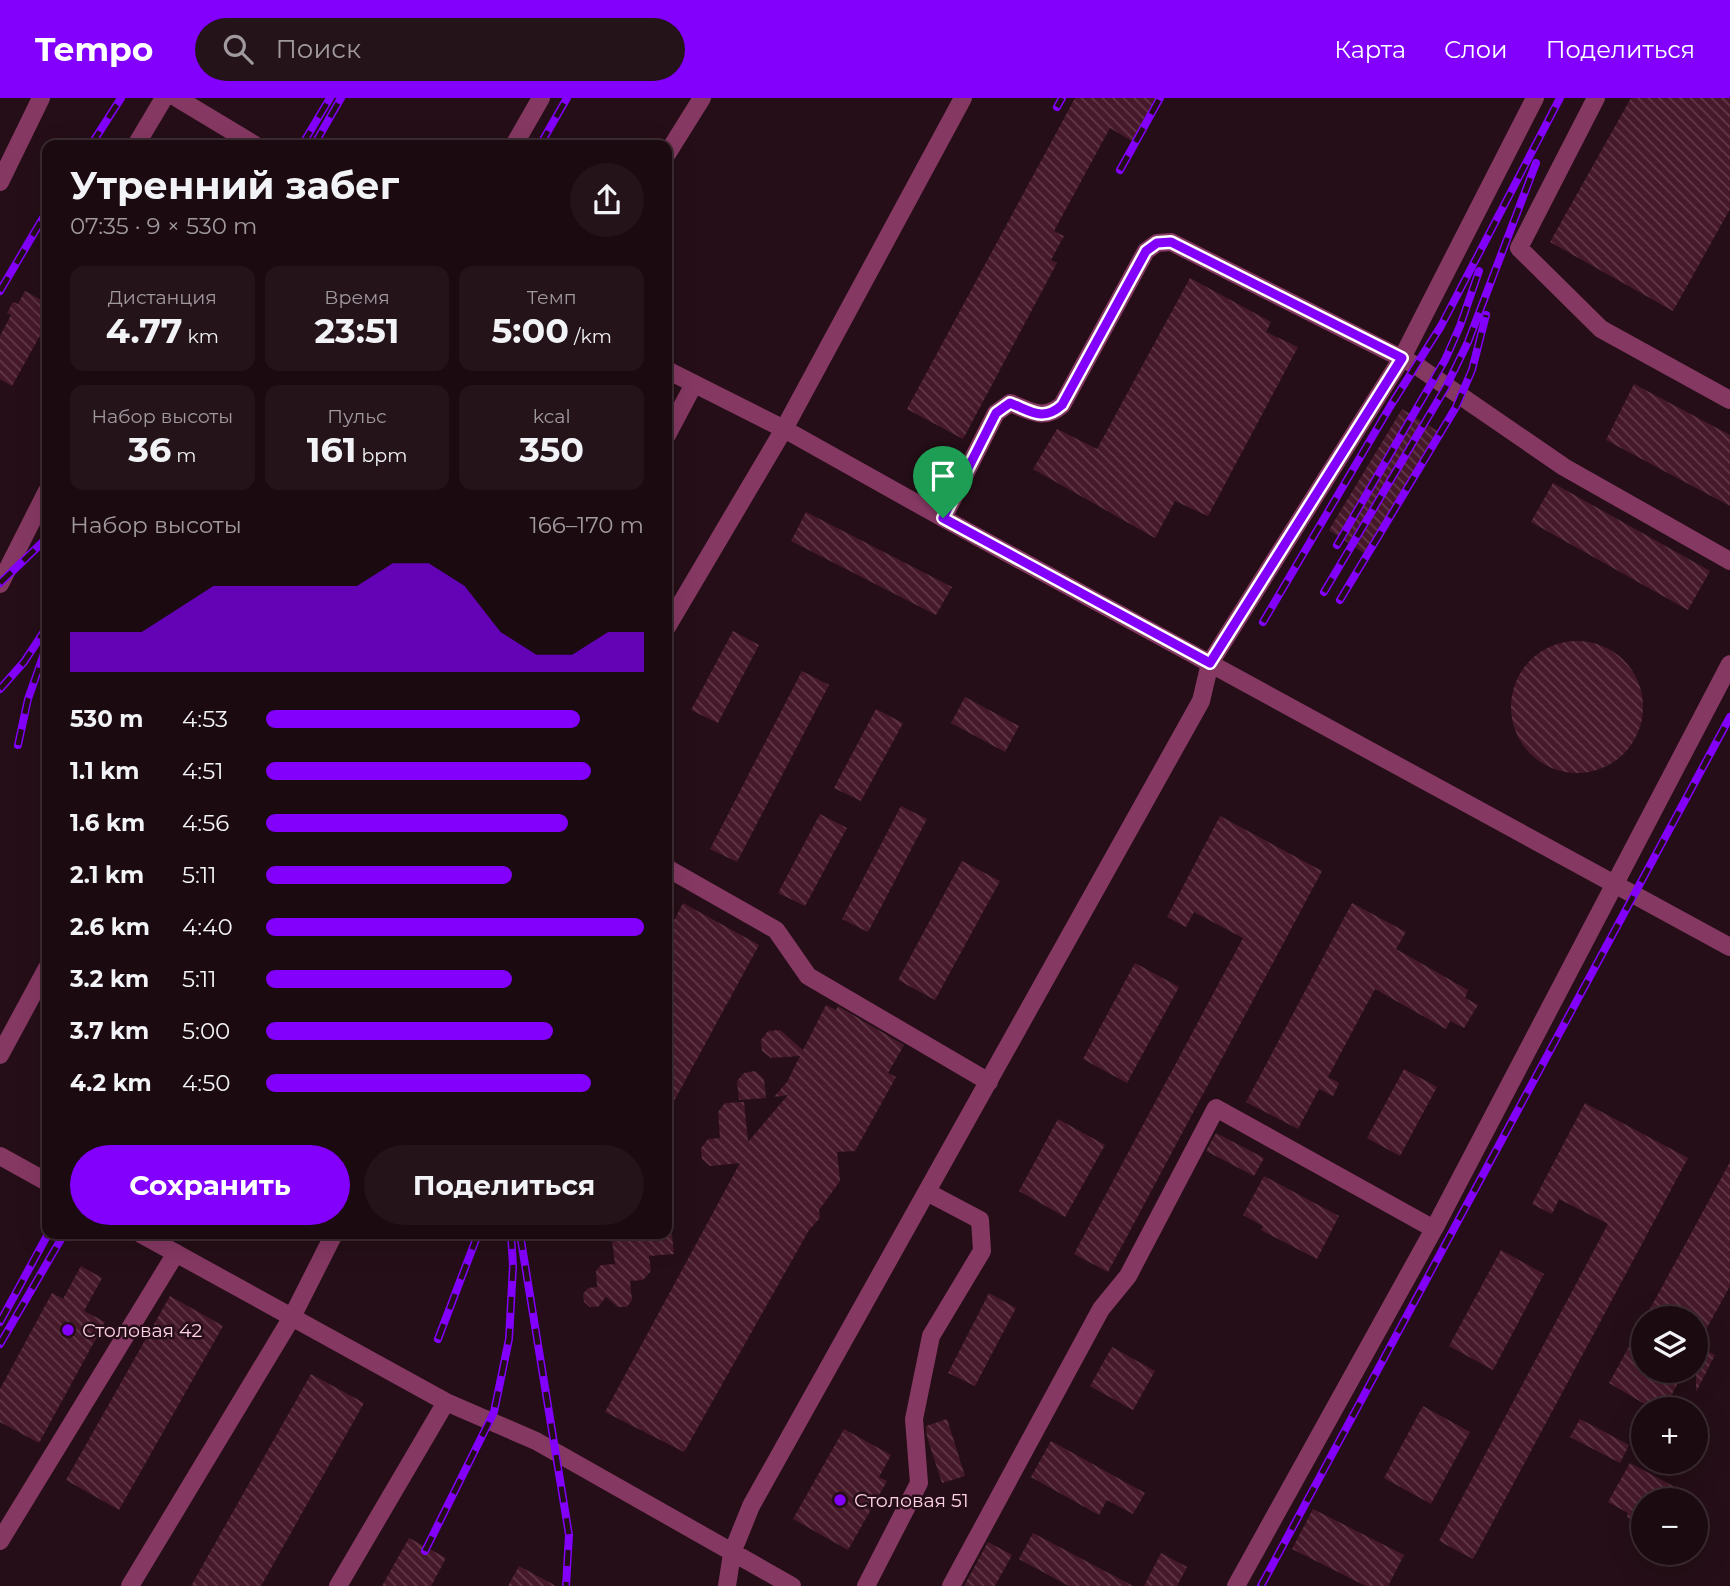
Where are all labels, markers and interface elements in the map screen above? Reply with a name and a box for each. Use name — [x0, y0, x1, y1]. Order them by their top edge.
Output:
search box — [195, 18, 685, 81]
text: Tempo — [35, 29, 153, 69]
icon: search — [219, 30, 257, 68]
text: Поиск — [275, 33, 361, 65]
text: Карта — [1334, 35, 1406, 64]
text: Слои — [1444, 35, 1508, 64]
text: Поделиться — [1546, 35, 1695, 64]
text: Утренний забег — [70, 162, 399, 209]
button: share — [570, 163, 644, 237]
text: 07:35 · 9 × 530 m — [70, 212, 257, 240]
text: Дистанция — [108, 286, 217, 309]
text: Время — [324, 286, 390, 309]
text: Темп — [527, 286, 577, 309]
text: 4.77 — [106, 309, 183, 352]
text: 23:51 — [314, 309, 400, 352]
text: 5:00 — [491, 309, 569, 352]
text: km — [183, 325, 219, 348]
text: /km — [569, 325, 612, 348]
text: Набор высоты — [91, 405, 233, 428]
text: Пульс — [327, 405, 387, 428]
text: kcal — [533, 405, 571, 428]
text: 36 — [128, 428, 171, 471]
text: 161 — [307, 428, 356, 471]
text: 350 — [519, 428, 584, 471]
text: m — [171, 444, 196, 467]
text: bpm — [356, 444, 407, 467]
pin — [913, 446, 973, 518]
icon: arrive — [924, 457, 962, 495]
text: Набор высоты — [70, 511, 242, 539]
text: 166–170 m — [529, 511, 644, 539]
text: 530 m — [70, 705, 143, 733]
text: 4:53 — [182, 705, 228, 733]
text: 1.1 km — [70, 757, 139, 785]
text: 4:51 — [182, 757, 224, 785]
text: 1.6 km — [70, 809, 145, 837]
text: 4:56 — [182, 809, 229, 837]
text: 2.1 km — [70, 861, 144, 889]
text: 5:11 — [182, 861, 217, 889]
text: 2.6 km — [70, 913, 150, 941]
text: 4:40 — [182, 913, 233, 941]
text: 3.2 km — [70, 965, 149, 993]
text: 5:11 — [182, 965, 217, 993]
text: 3.7 km — [70, 1017, 149, 1045]
text: 5:00 — [182, 1017, 230, 1045]
text: 4.2 km — [70, 1069, 152, 1097]
text: 4:50 — [182, 1069, 230, 1097]
button: Сохранить — [70, 1145, 350, 1225]
button: Поделиться — [364, 1145, 644, 1225]
map controls — [1631, 1306, 1708, 1565]
button: layers — [1631, 1306, 1708, 1383]
place label: Столовая 42 — [82, 1319, 203, 1342]
marker: Столовая 42 — [60, 1322, 76, 1338]
button: + — [1631, 1397, 1708, 1474]
button: − — [1631, 1488, 1708, 1565]
place label: Столовая 51 — [854, 1489, 969, 1512]
marker: Столовая 51 — [832, 1492, 848, 1508]

